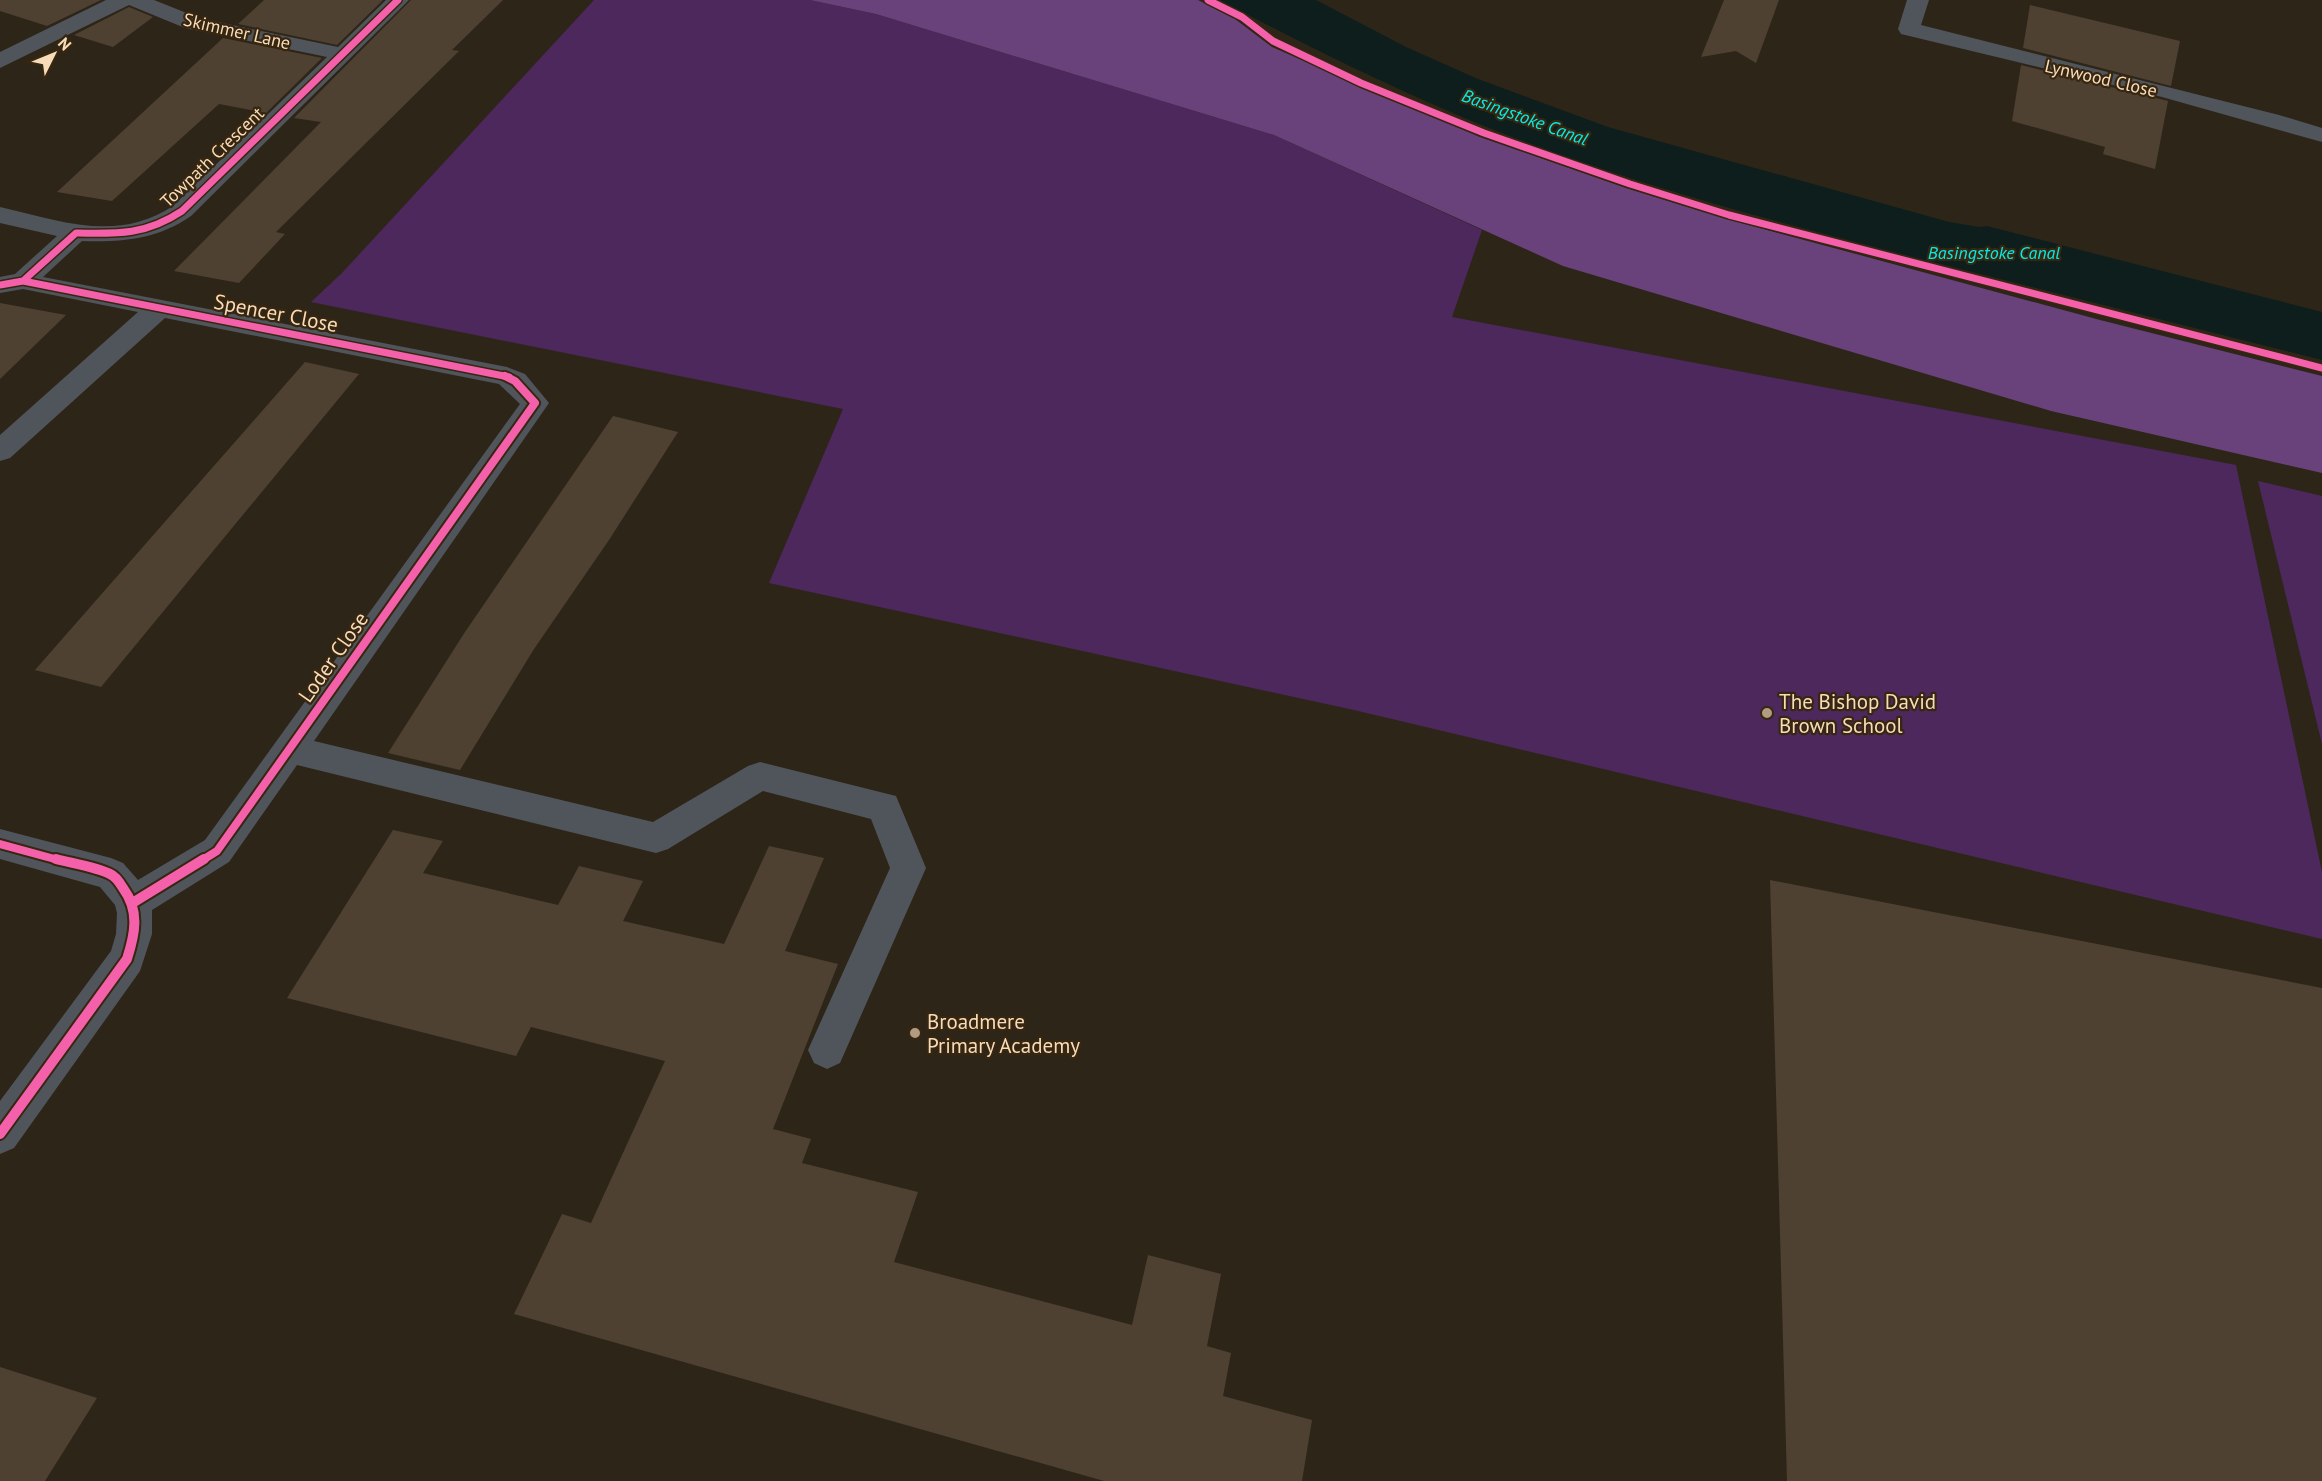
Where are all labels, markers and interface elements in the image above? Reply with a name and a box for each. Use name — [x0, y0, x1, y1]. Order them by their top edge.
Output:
street label: Skimmer Lane — [181, 8, 293, 54]
north arrow — [24, 24, 84, 84]
text: N — [54, 33, 76, 54]
street label: Lynwood Close — [2043, 54, 2159, 102]
water label: Basingstoke Canal — [1459, 84, 1591, 151]
street label: Towpath Crescent — [155, 102, 269, 212]
water label: Basingstoke Canal — [1928, 241, 2060, 264]
street label: Spencer Close — [212, 288, 340, 338]
street label: Loder Close — [292, 606, 374, 708]
place label: The Bishop David Brown School — [1779, 688, 1936, 739]
marker: The Bishop David Brown School — [1760, 706, 1774, 720]
place label: Broadmere Primary Academy — [927, 1008, 1080, 1059]
marker: Broadmere Primary Academy — [908, 1026, 922, 1040]

